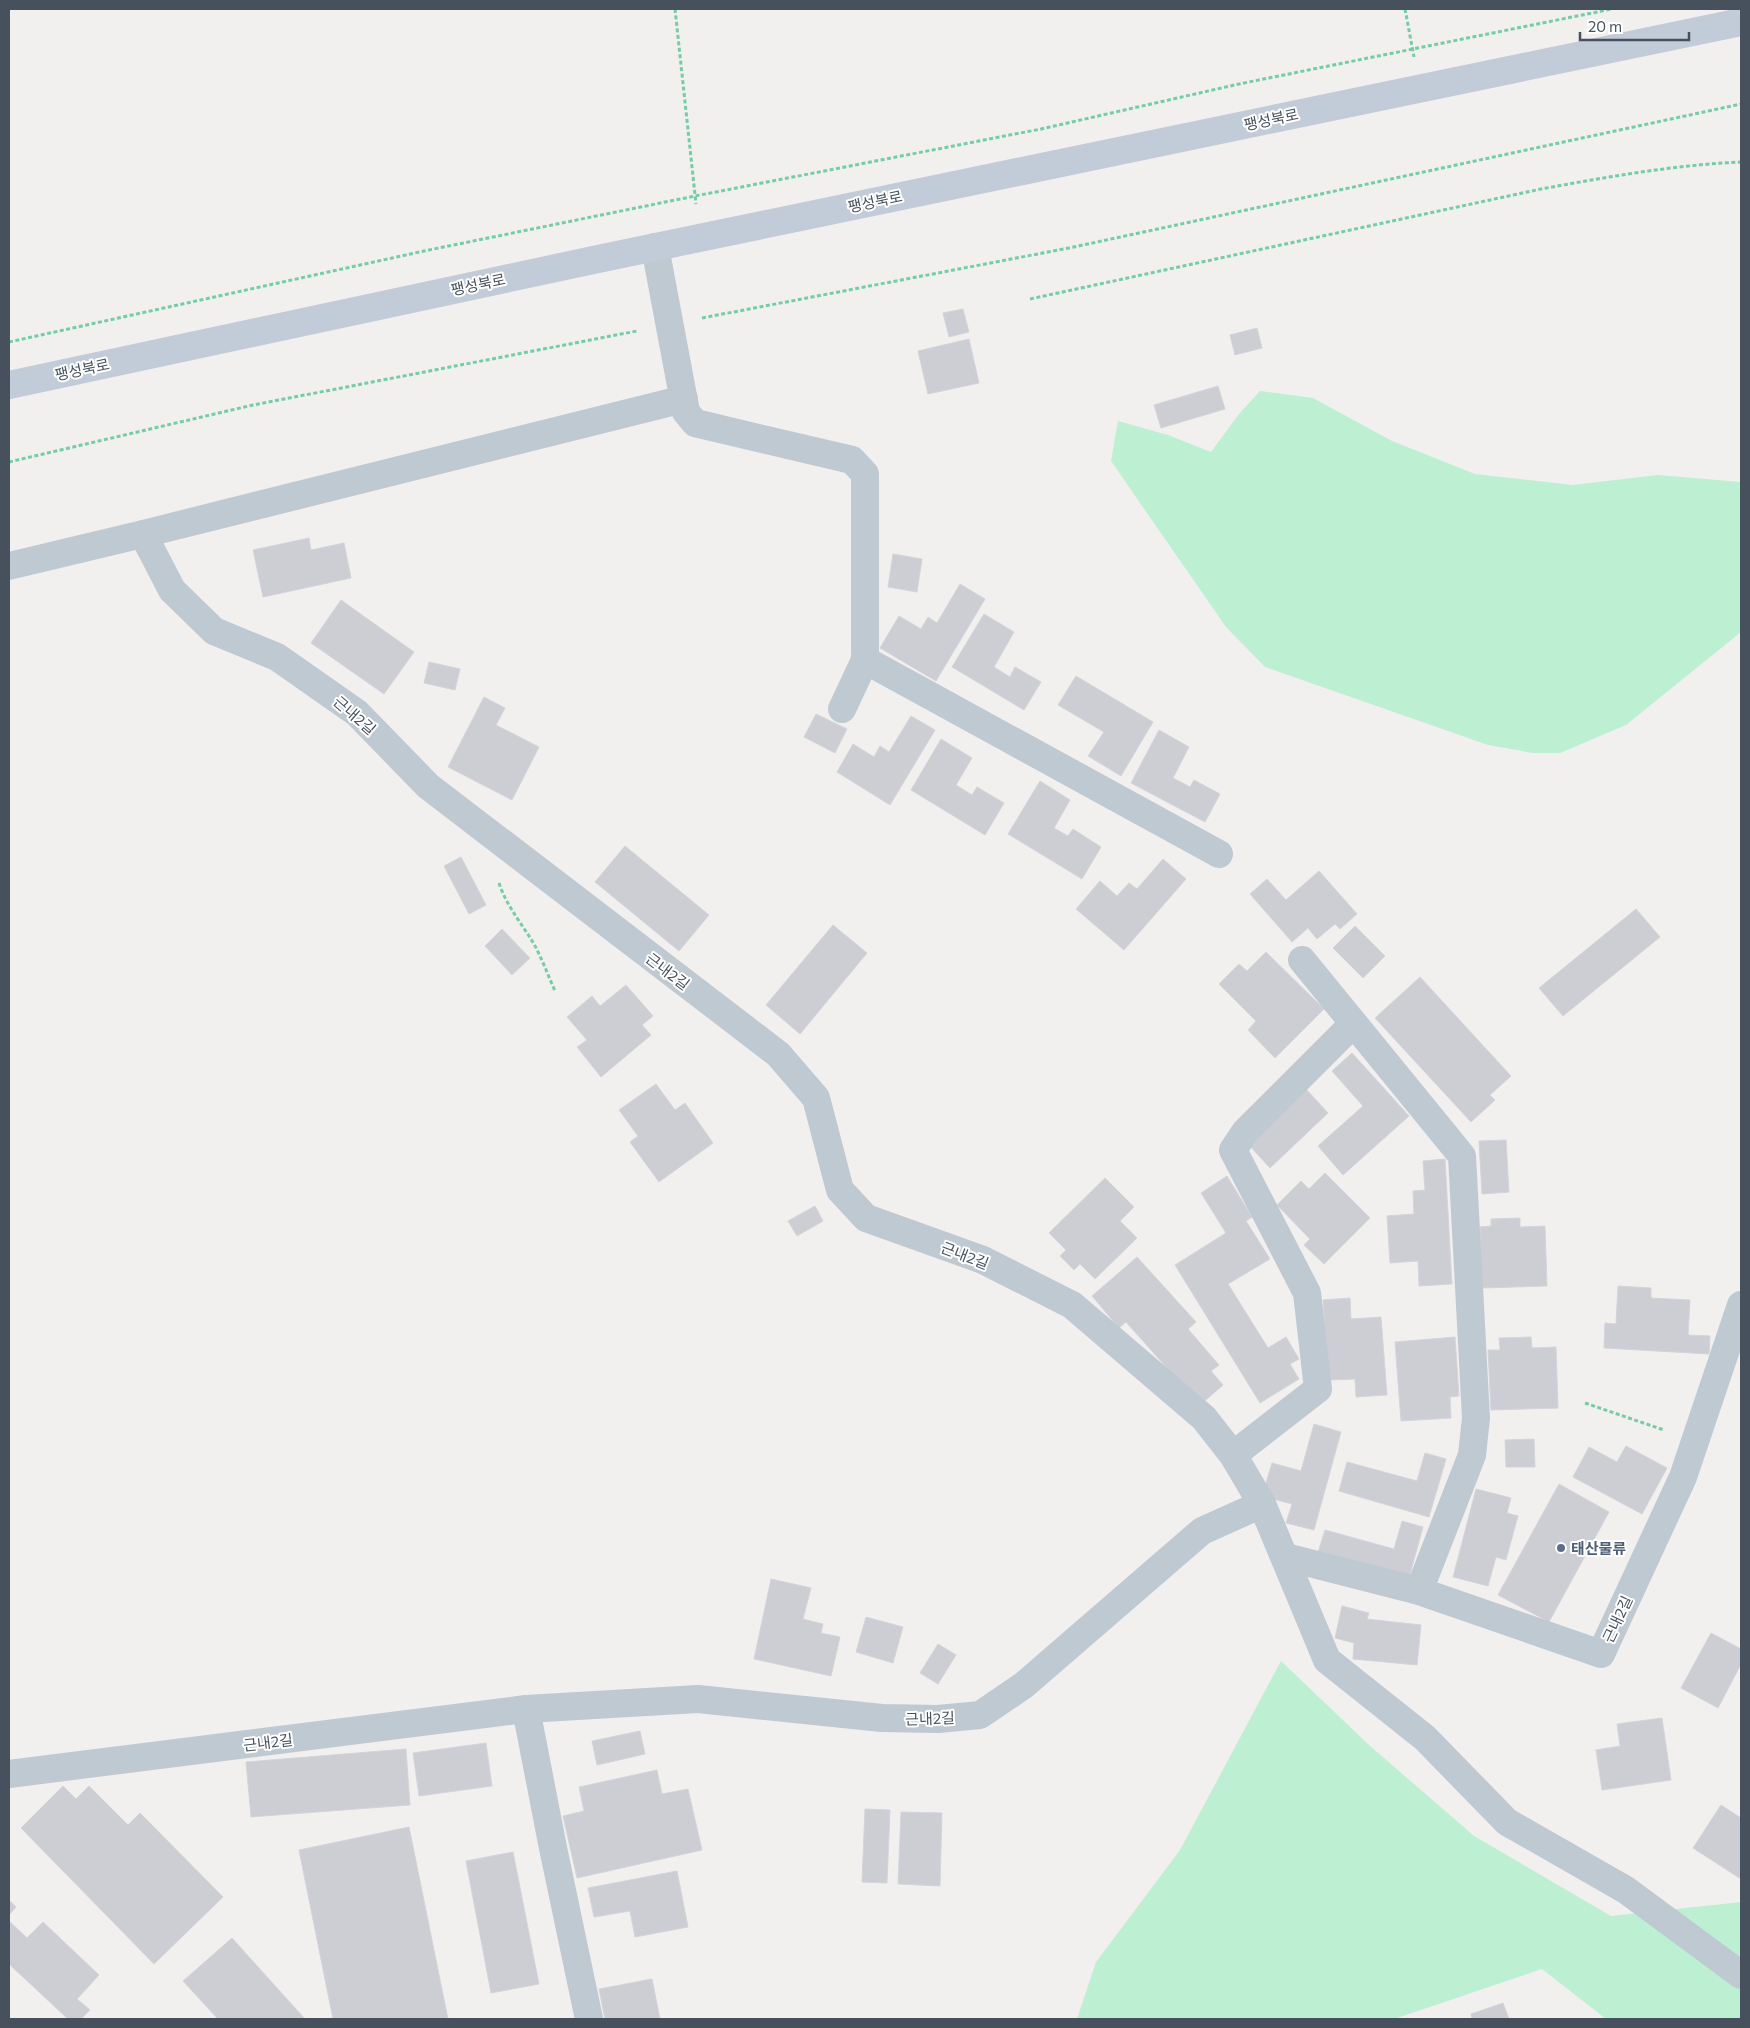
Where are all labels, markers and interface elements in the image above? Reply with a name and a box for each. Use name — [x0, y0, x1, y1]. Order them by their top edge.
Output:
scale bar — [1580, 10, 1689, 42]
text: 20 m — [1588, 17, 1622, 35]
street label: 팽성북로 — [1242, 104, 1300, 134]
street label: 팽성북로 — [846, 186, 904, 216]
street label: 팽성북로 — [449, 269, 507, 299]
street label: 팽성북로 — [53, 354, 111, 384]
street label: 근내2길 — [330, 692, 380, 738]
street label: 근내2길 — [643, 949, 693, 993]
street label: 근내2길 — [939, 1238, 991, 1272]
place label: 태산물류 — [1571, 1539, 1626, 1557]
marker: 태산물류 — [1555, 1542, 1567, 1554]
street label: 근내2길 — [1598, 1593, 1636, 1645]
street label: 근내2길 — [905, 1708, 955, 1728]
street label: 근내2길 — [242, 1730, 294, 1754]

